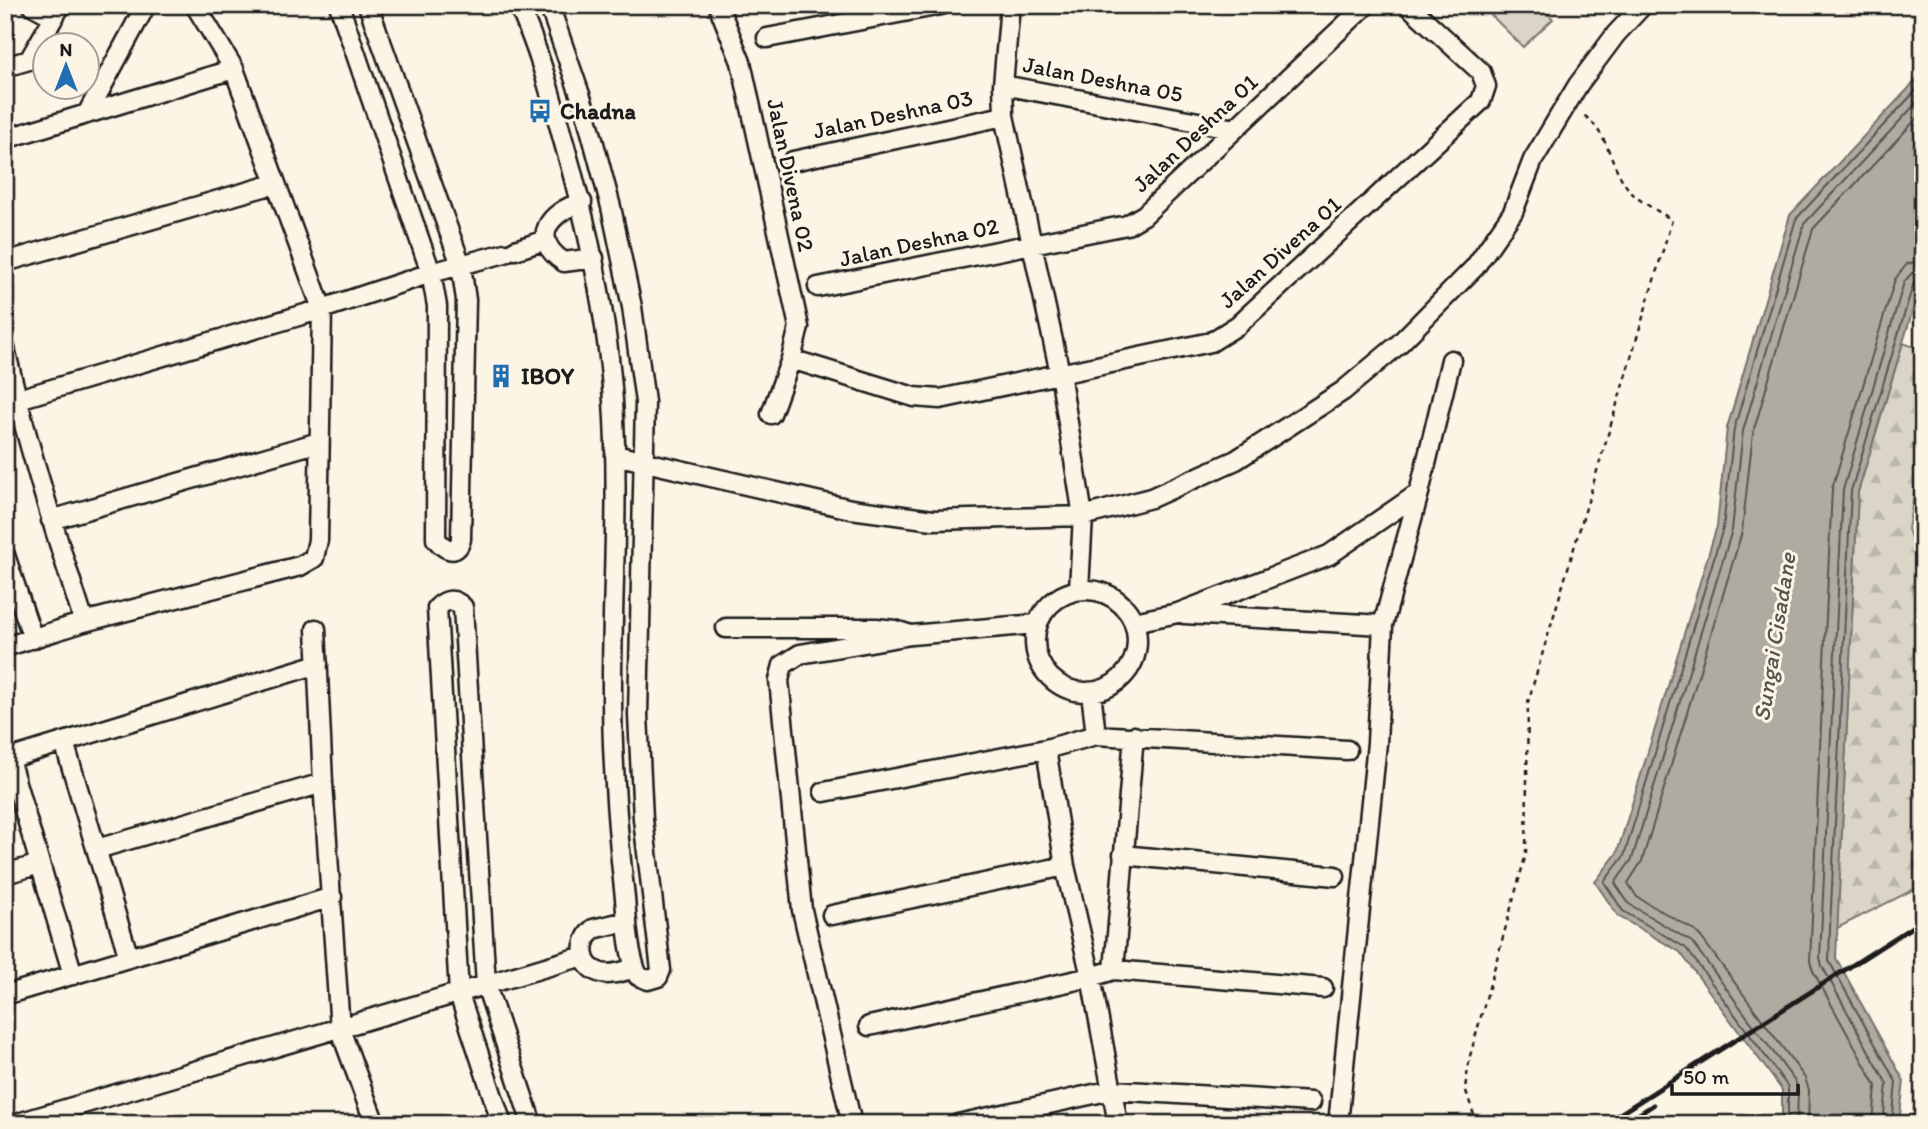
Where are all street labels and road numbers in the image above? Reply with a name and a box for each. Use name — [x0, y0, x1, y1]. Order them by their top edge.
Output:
street label: Jalan Deshna 05 — [1021, 50, 1185, 108]
street label: Jalan Deshna 01 — [1127, 68, 1264, 198]
street label: Jalan Deshna 03 — [811, 83, 975, 145]
street label: Jalan Divena 02 — [761, 96, 821, 254]
street label: Jalan Divena 01 — [1213, 190, 1347, 314]
street label: Jalan Deshna 02 — [837, 211, 1001, 273]

